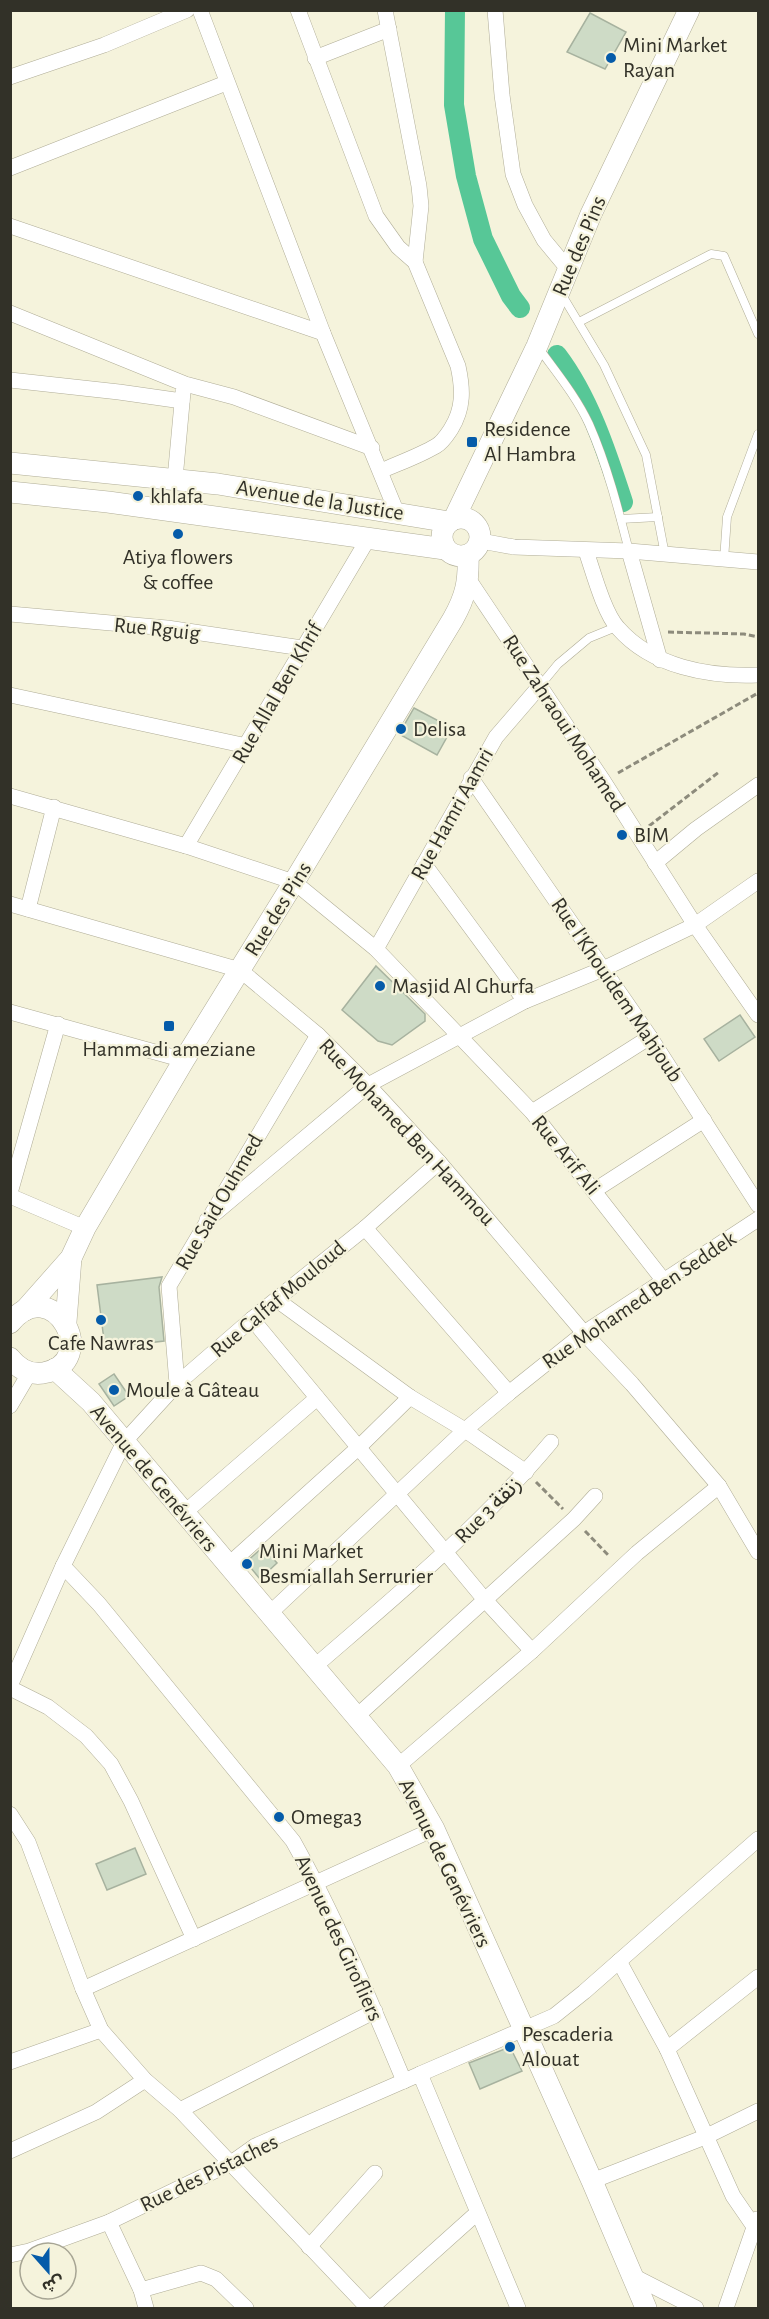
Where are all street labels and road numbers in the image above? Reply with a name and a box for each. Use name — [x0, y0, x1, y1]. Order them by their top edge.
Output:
street label: Rue des Pins — [548, 193, 610, 299]
street label: Avenue de la Justice — [235, 476, 405, 524]
street label: Rue Rguig — [113, 614, 201, 644]
street label: Rue Allal Ben Khrif — [228, 618, 327, 767]
street label: Rue Zahraoui Mohamed — [499, 631, 629, 815]
street label: Rue Hamri Aamri — [407, 744, 497, 884]
street label: Rue des Pins — [241, 858, 315, 960]
street label: Rue l'Khouidem Mahjoub — [547, 894, 687, 1086]
street label: Rue Mohamed Ben Hammou — [315, 1034, 499, 1230]
street label: Rue Arif Ali — [527, 1111, 605, 1199]
street label: Rue Said Ouhmed — [171, 1130, 267, 1274]
street label: Rue Mohamed Ben Seddek — [538, 1227, 740, 1373]
street label: Rue Calfaf Mouloud — [206, 1236, 350, 1362]
street label: Avenue de Genévriers — [86, 1400, 222, 1556]
street label: Rue 3 زنقة — [450, 1472, 527, 1549]
street label: Avenue de Genévriers — [395, 1775, 495, 1951]
street label: Avenue des Girofliers — [291, 1852, 387, 2024]
street label: Rue des Pistaches — [137, 2130, 281, 2216]

